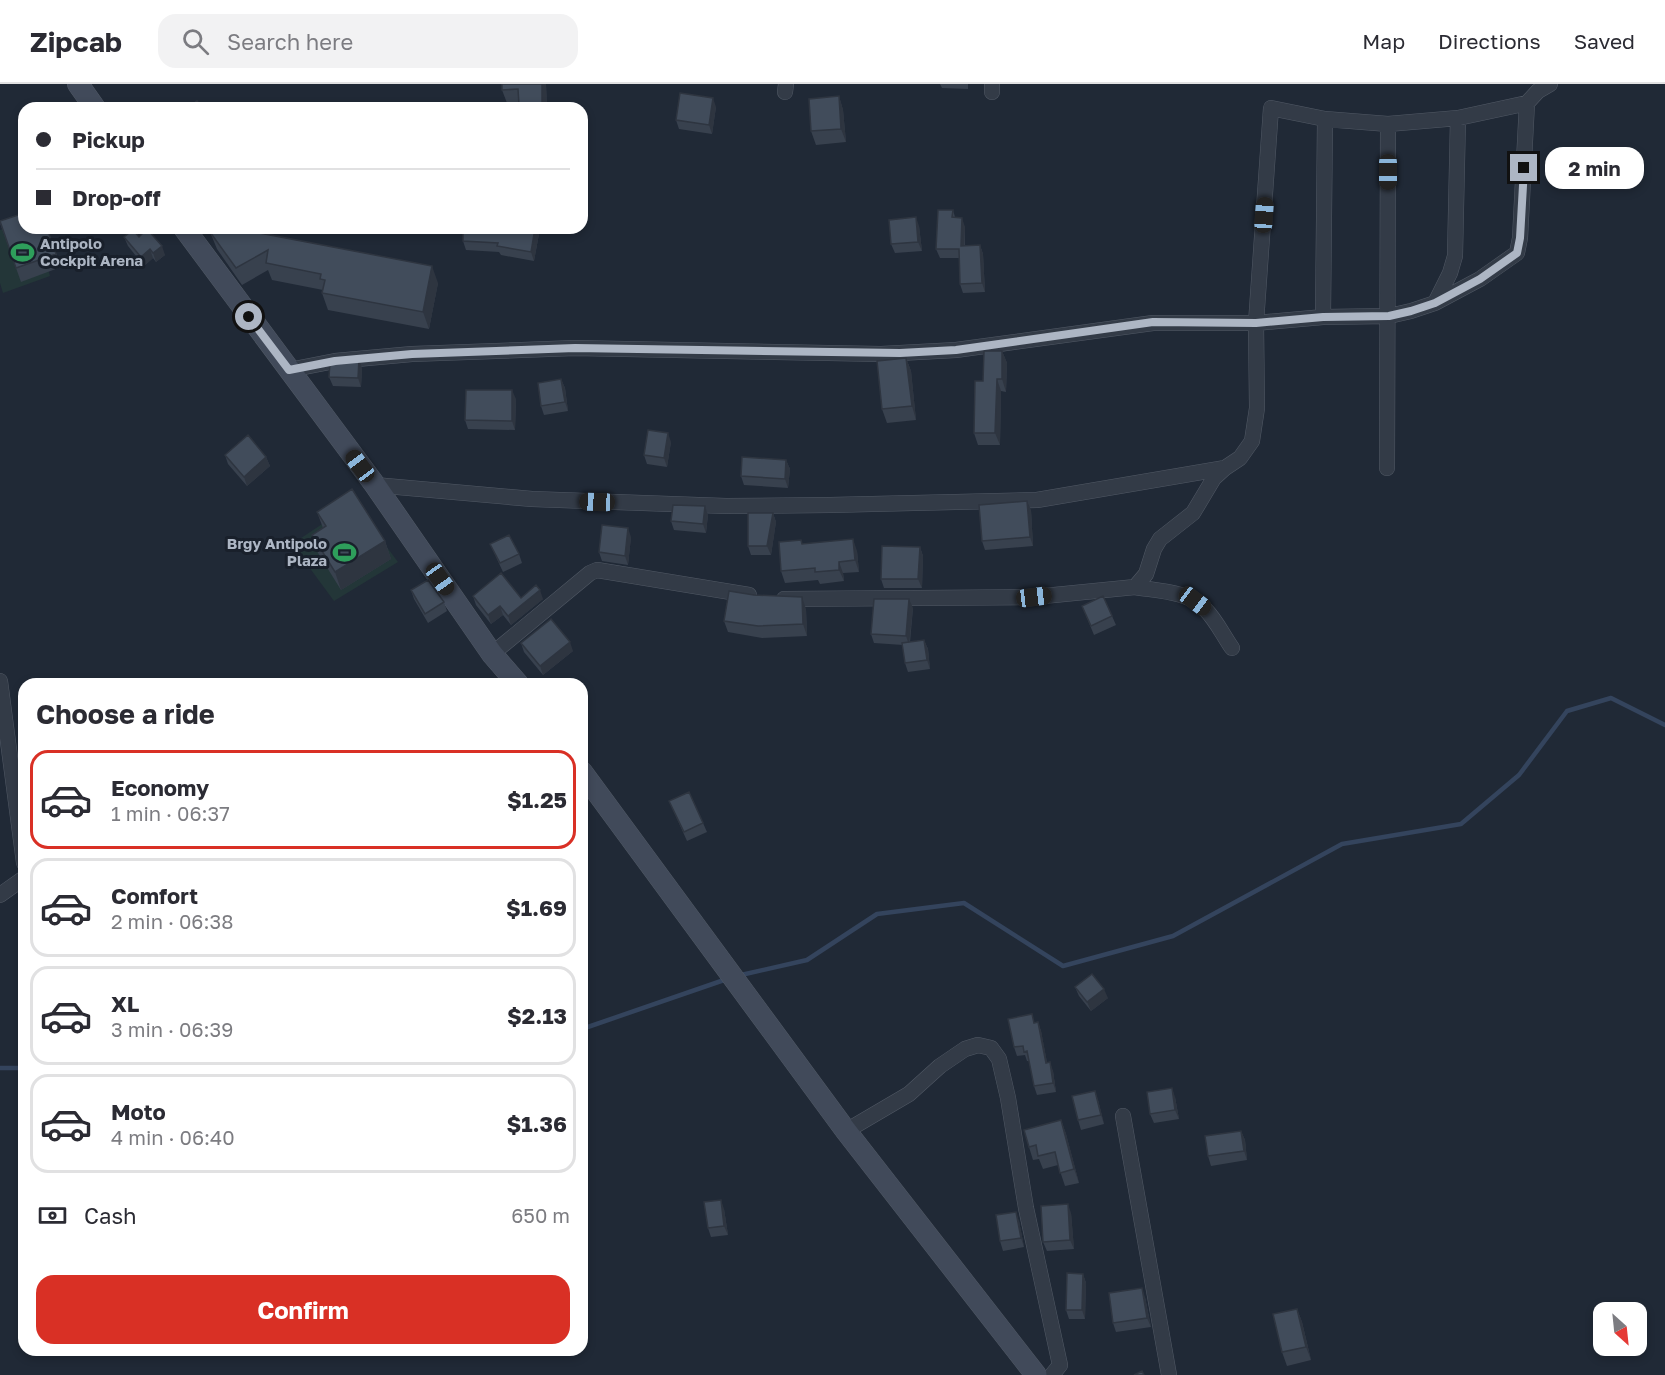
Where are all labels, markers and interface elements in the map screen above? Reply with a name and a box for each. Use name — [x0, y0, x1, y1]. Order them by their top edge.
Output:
search box — [158, 14, 578, 68]
text: Zipcab — [30, 25, 122, 58]
icon: search — [179, 25, 212, 58]
text: Search here — [227, 28, 353, 55]
text: Map — [1362, 28, 1405, 54]
text: Directions — [1438, 28, 1541, 54]
text: Saved — [1574, 28, 1635, 54]
text: Pickup — [72, 126, 145, 153]
callout: 2 min — [1545, 147, 1644, 189]
car — [1379, 154, 1397, 190]
route end — [1510, 154, 1537, 181]
text: 2 min — [1568, 156, 1621, 180]
text: Drop-off — [72, 184, 161, 211]
car — [1254, 196, 1274, 234]
place label: Antipolo Cockpit Arena — [40, 234, 143, 269]
sports icon: Antipolo Cockpit Arena — [9, 240, 35, 266]
route start — [235, 303, 262, 330]
car — [342, 446, 378, 486]
car — [579, 492, 615, 512]
place label: Brgy Antipolo Plaza — [227, 534, 327, 569]
sports icon: Brgy Antipolo Plaza — [332, 540, 358, 566]
car — [422, 559, 458, 599]
car — [1175, 583, 1215, 619]
car — [1015, 586, 1053, 608]
text: Choose a ride — [36, 698, 215, 730]
icon: car — [39, 773, 93, 827]
text: Economy — [111, 774, 209, 801]
text: $1.25 — [507, 786, 567, 813]
text: 1 min · 06:37 — [111, 801, 230, 825]
icon: car — [39, 881, 93, 935]
text: Comfort — [111, 882, 198, 909]
text: $1.69 — [506, 894, 567, 921]
text: 2 min · 06:38 — [111, 909, 233, 933]
icon: car — [39, 989, 93, 1043]
text: XL — [111, 990, 139, 1017]
text: $2.13 — [507, 1002, 567, 1029]
text: 3 min · 06:39 — [111, 1017, 233, 1041]
icon: car — [39, 1097, 93, 1151]
text: Moto — [111, 1098, 166, 1125]
text: $1.36 — [506, 1110, 567, 1137]
text: 4 min · 06:40 — [111, 1125, 235, 1149]
icon: cash — [36, 1199, 69, 1232]
text: Cash — [84, 1202, 137, 1229]
text: 650 m — [511, 1203, 570, 1227]
button: Confirm — [36, 1275, 570, 1344]
north arrow — [1593, 1302, 1647, 1356]
map controls — [1593, 1302, 1647, 1356]

